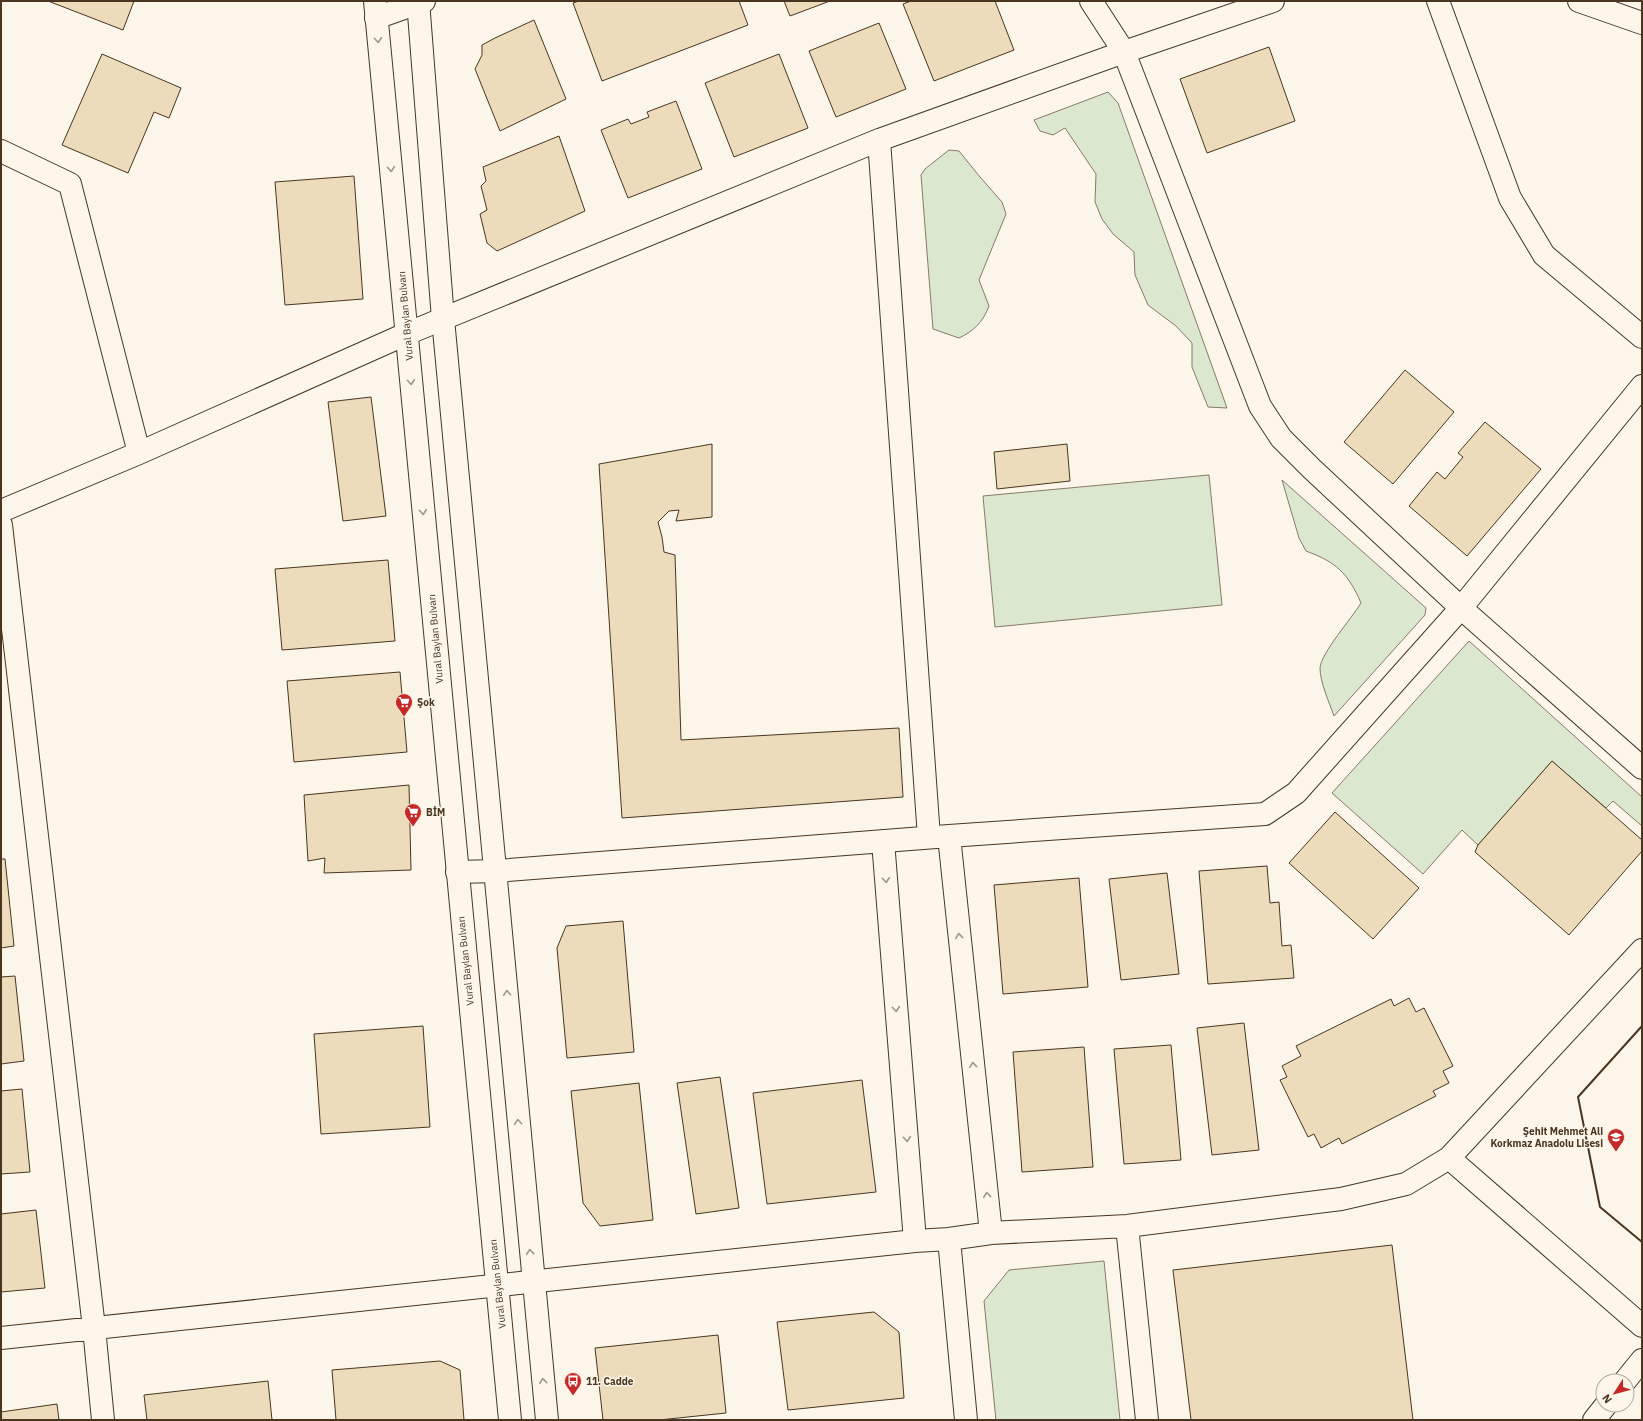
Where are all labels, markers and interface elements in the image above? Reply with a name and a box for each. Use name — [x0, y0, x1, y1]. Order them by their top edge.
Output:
one-way arrow — [374, 37, 383, 43]
one-way arrow — [386, 166, 395, 172]
street label: Vural Baylan Bulvarı — [395, 271, 416, 361]
one-way arrow — [406, 379, 415, 385]
one-way arrow — [418, 509, 427, 515]
street label: Vural Baylan Bulvarı — [425, 594, 446, 684]
supermarket icon: Şok — [394, 692, 414, 717]
place label: Şok — [417, 696, 435, 709]
supermarket icon: BİM — [403, 802, 423, 827]
place label: BİM — [426, 806, 445, 819]
one-way arrow — [881, 877, 890, 883]
street label: Vural Baylan Bulvarı — [454, 916, 477, 1006]
one-way arrow — [955, 933, 964, 939]
one-way arrow — [502, 990, 511, 996]
one-way arrow — [892, 1006, 901, 1013]
one-way arrow — [969, 1062, 978, 1068]
one-way arrow — [514, 1119, 523, 1125]
place label: Şehit Mehmet Ali Korkmaz Anadolu Lisesi — [1490, 1125, 1603, 1150]
school or university icon: Şehit Mehmet Ali Korkmaz Anadolu Lisesi — [1606, 1127, 1626, 1152]
one-way arrow — [902, 1136, 911, 1142]
one-way arrow — [983, 1192, 992, 1198]
street label: Vural Baylan Bulvarı — [486, 1239, 509, 1329]
one-way arrow — [526, 1249, 535, 1255]
bus stop icon: 11. Cadde — [563, 1371, 583, 1396]
north arrow — [1595, 1373, 1635, 1413]
place label: 11. Cadde — [586, 1375, 634, 1388]
one-way arrow — [539, 1378, 548, 1384]
text: N — [1599, 1392, 1615, 1406]

